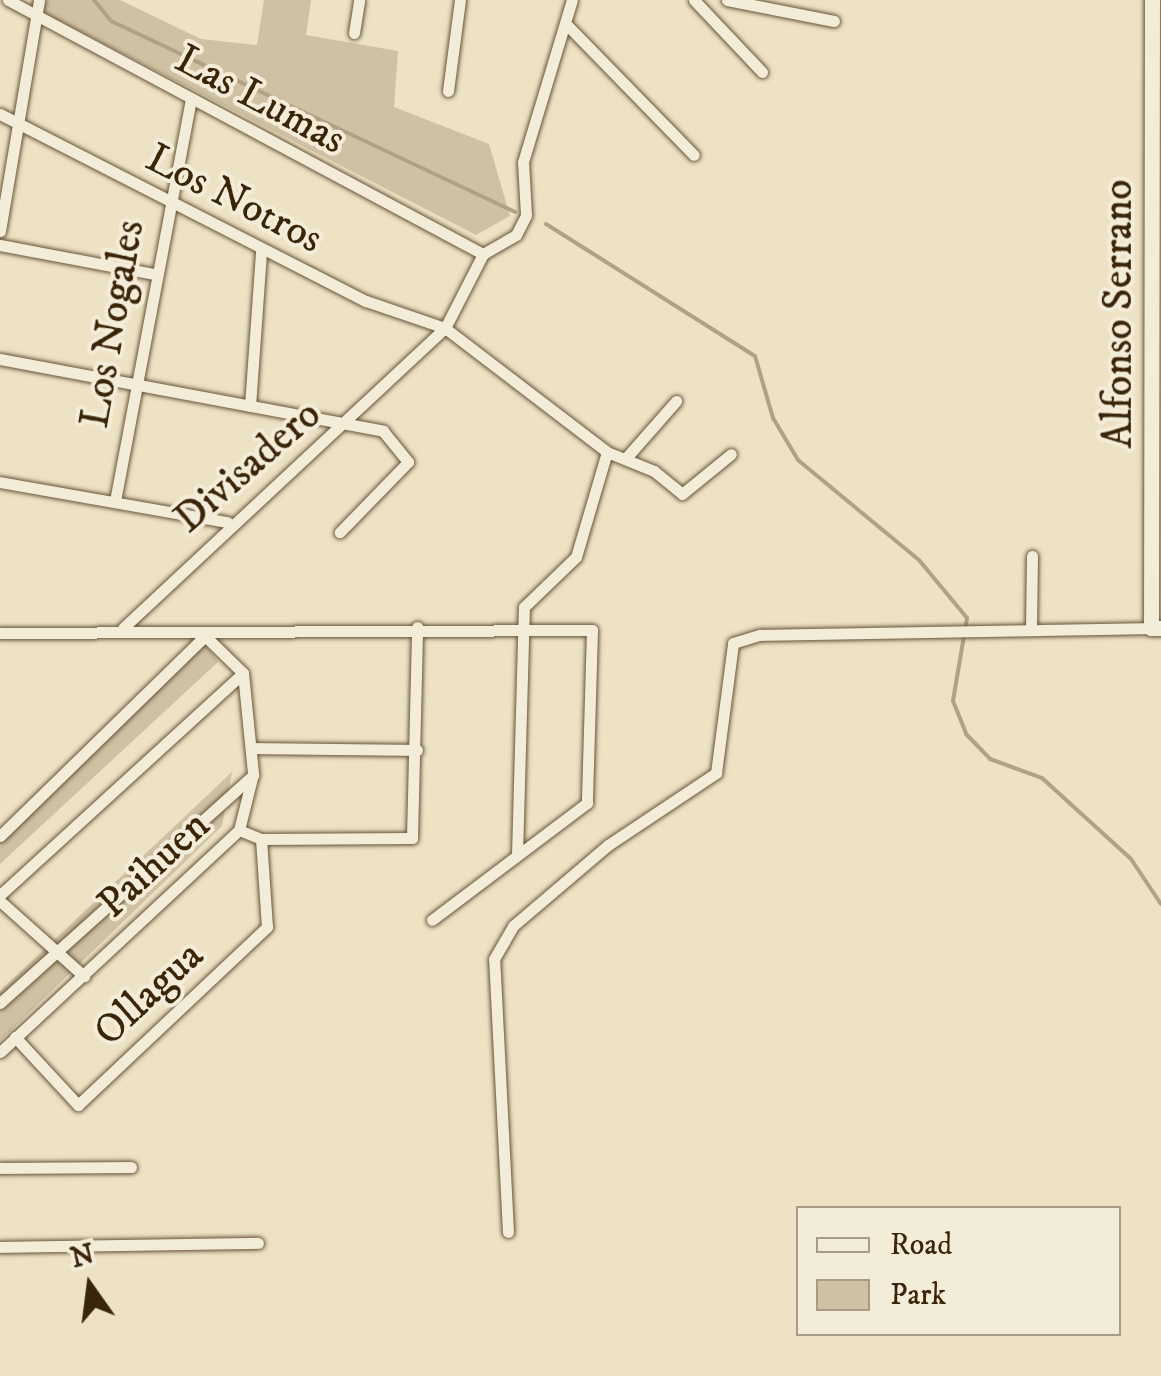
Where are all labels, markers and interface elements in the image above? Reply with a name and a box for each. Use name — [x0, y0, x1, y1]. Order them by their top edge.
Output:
street label: Las Lumas — [166, 34, 354, 166]
street label: Los Notros — [137, 133, 331, 265]
street label: Alfonso Serrano — [1094, 179, 1144, 449]
street label: Los Nogales — [70, 216, 156, 432]
street label: Divisadero — [164, 390, 332, 544]
street label: Paihuen — [88, 801, 220, 929]
street label: Ollagua — [84, 931, 214, 1057]
legend — [796, 1206, 1121, 1336]
text: Road — [890, 1227, 952, 1264]
north arrow — [40, 1236, 140, 1336]
text: N — [67, 1237, 98, 1276]
text: Park — [890, 1277, 946, 1314]

